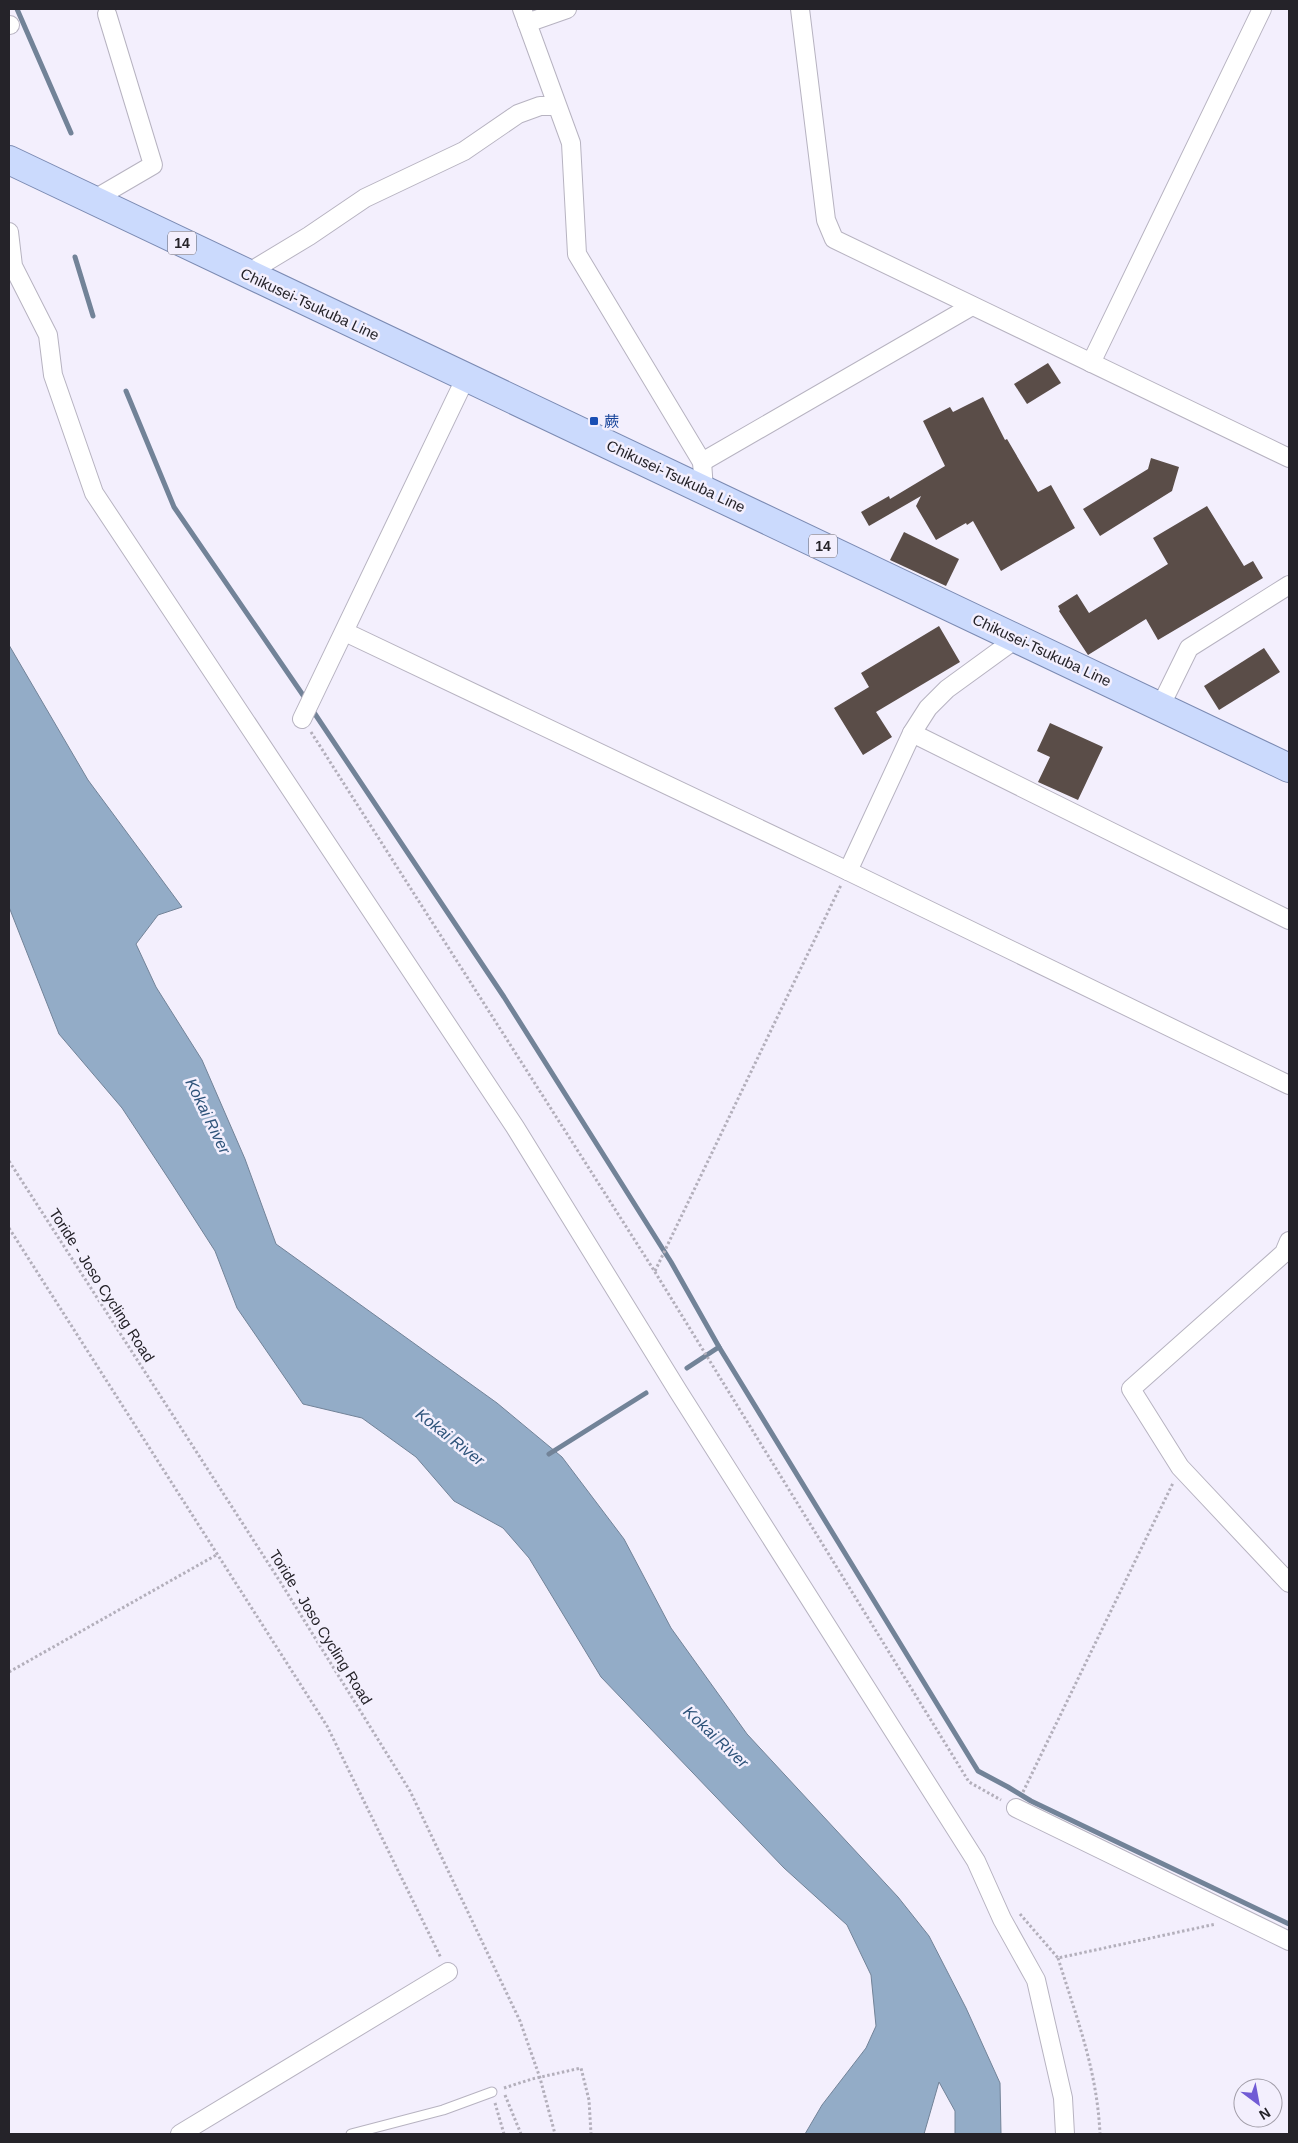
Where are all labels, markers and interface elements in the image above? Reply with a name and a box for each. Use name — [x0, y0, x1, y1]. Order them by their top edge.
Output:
road number: 14 — [168, 232, 196, 254]
street label: Chikusei-Tsukuba Line — [238, 264, 382, 344]
place label: 蕨 — [604, 413, 619, 430]
marker: 蕨 — [588, 415, 600, 427]
street label: Chikusei-Tsukuba Line — [604, 436, 748, 516]
road number: 14 — [809, 534, 837, 558]
street label: Chikusei-Tsukuba Line — [970, 610, 1114, 690]
water label: Kokai River — [182, 1076, 234, 1157]
street label: Toride - Joso Cycling Road — [46, 1205, 158, 1365]
water label: Kokai River — [413, 1405, 488, 1469]
street label: Toride - Joso Cycling Road — [266, 1546, 376, 1708]
water label: Kokai River — [680, 1703, 752, 1772]
north arrow — [1233, 2078, 1283, 2128]
text: N — [1256, 2105, 1273, 2123]

